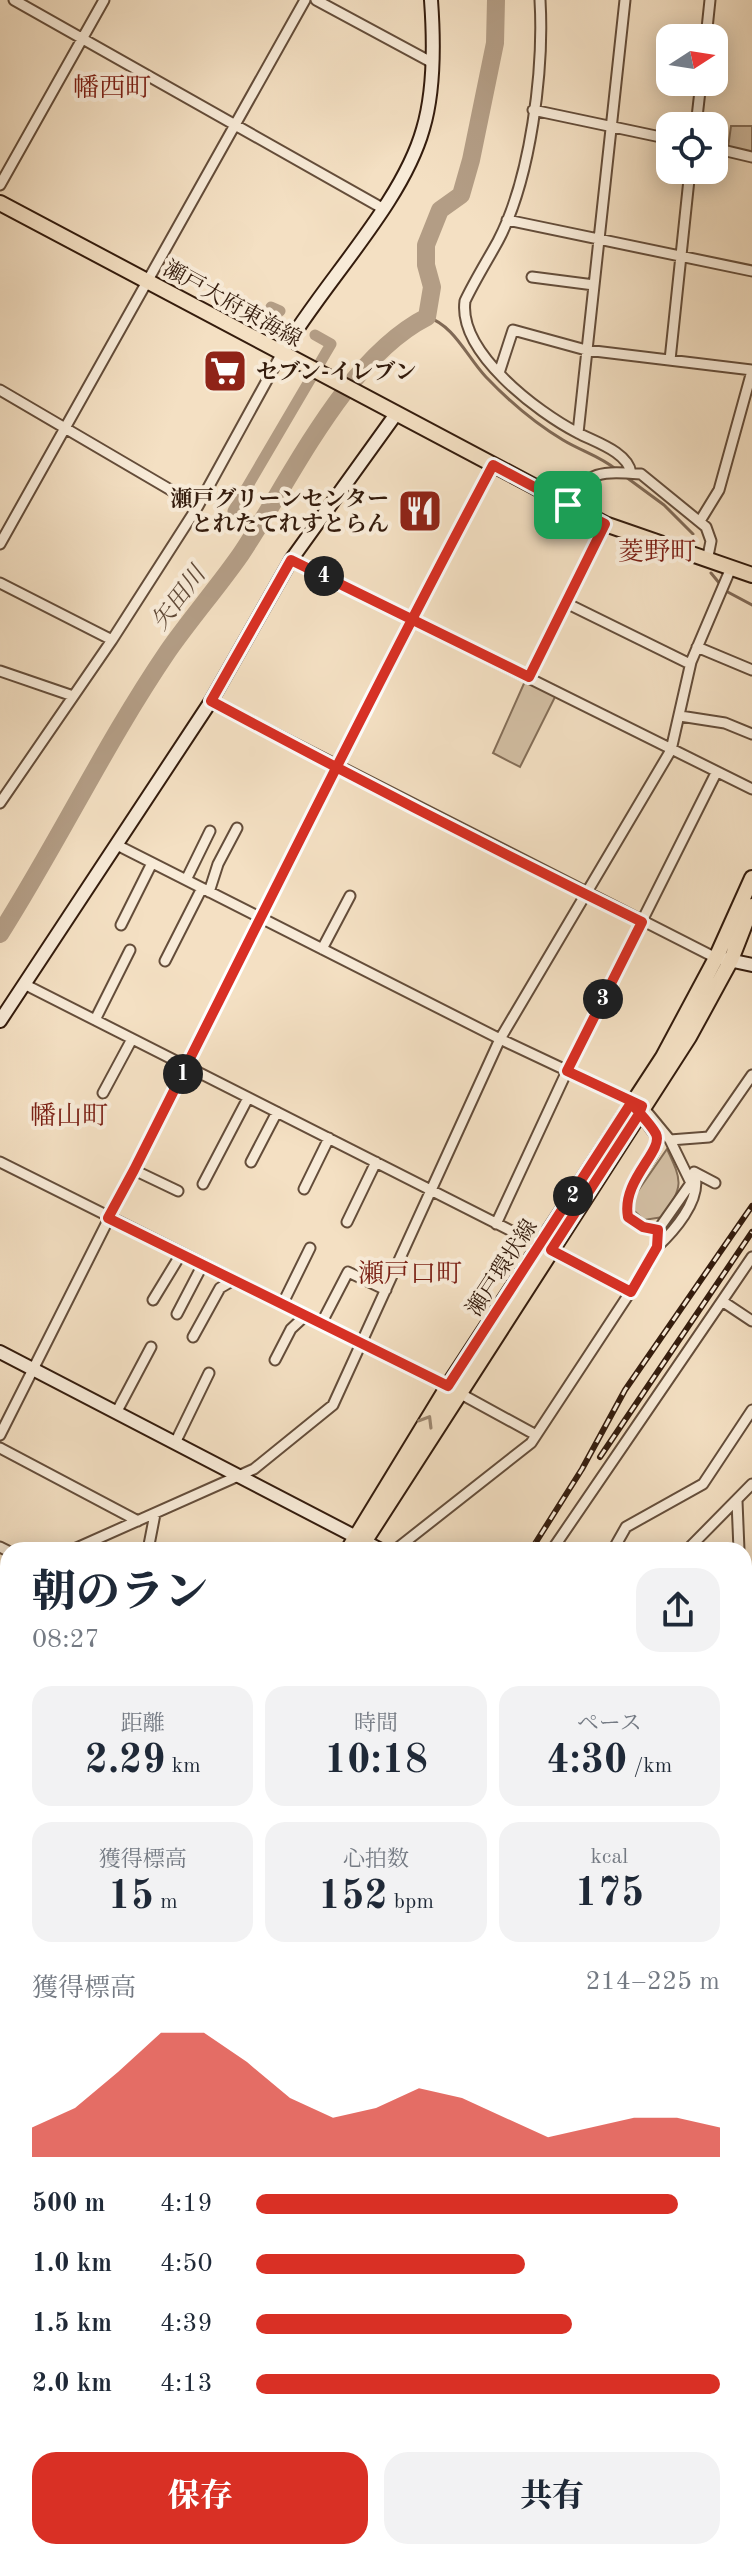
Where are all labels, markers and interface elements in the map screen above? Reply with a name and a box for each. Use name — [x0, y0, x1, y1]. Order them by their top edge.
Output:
north arrow — [656, 24, 728, 96]
map controls — [656, 24, 728, 184]
district label: 幡西町 — [73, 74, 151, 102]
button: locate — [656, 112, 728, 184]
street label: 瀬戸大府東海線 — [159, 256, 306, 352]
supermarket icon: セブン-イレブン — [201, 347, 249, 395]
place label: セブン-イレブン — [256, 360, 416, 384]
pin — [534, 471, 602, 539]
icon: arrive — [546, 483, 590, 527]
place label: 瀬戸グリーンセンター とれたてれすとらん — [170, 487, 389, 536]
restaurant icon: 瀬戸グリーンセンター とれたてれすとらん — [396, 487, 444, 535]
district label: 菱野町 — [618, 538, 696, 566]
pin: 4 — [304, 556, 344, 596]
water label: 矢田川 — [146, 559, 213, 635]
text: 4 — [318, 565, 330, 587]
pin: 3 — [583, 979, 623, 1019]
text: 3 — [597, 988, 609, 1010]
pin: 1 — [163, 1054, 203, 1094]
text: 1 — [177, 1063, 189, 1085]
district label: 幡山町 — [30, 1102, 108, 1130]
pin: 2 — [553, 1176, 593, 1216]
text: 2 — [567, 1185, 579, 1207]
street label: 瀬戸環状線 — [462, 1215, 542, 1320]
district label: 瀬戸口町 — [358, 1260, 462, 1288]
one-way arrow — [417, 1415, 432, 1429]
button: share — [636, 1568, 720, 1652]
text: 朝のラン — [32, 1572, 208, 1616]
text: 08:27 — [32, 1627, 100, 1653]
text: 距離 — [121, 1713, 165, 1735]
text: 時間 — [354, 1713, 398, 1735]
text: ペース — [577, 1713, 642, 1735]
text: 2.29 — [85, 1742, 166, 1782]
text: 10:18 — [324, 1742, 428, 1782]
text: 4:30 — [546, 1742, 627, 1782]
text: km — [166, 1755, 201, 1777]
text: /km — [627, 1755, 672, 1777]
text: kcal — [590, 1846, 628, 1868]
text: 獲得標高 — [99, 1849, 187, 1871]
text: 心拍数 — [343, 1849, 409, 1871]
text: 175 — [575, 1875, 644, 1915]
text: 15 — [108, 1878, 154, 1918]
text: 152 — [318, 1878, 388, 1918]
text: m — [154, 1891, 178, 1913]
text: bpm — [388, 1891, 434, 1913]
text: 214–225 m — [585, 1969, 720, 1995]
text: 獲得標高 — [32, 1976, 136, 2002]
text: 500 m — [32, 2191, 105, 2217]
text: 4:19 — [160, 2191, 213, 2217]
text: 1.0 km — [32, 2251, 112, 2277]
text: 4:50 — [160, 2251, 213, 2277]
text: 1.5 km — [32, 2311, 112, 2337]
text: 4:39 — [160, 2311, 213, 2337]
text: 2.0 km — [32, 2371, 112, 2397]
text: 4:13 — [160, 2371, 213, 2397]
button: 保存 — [32, 2452, 368, 2544]
button: 共有 — [384, 2452, 720, 2544]

